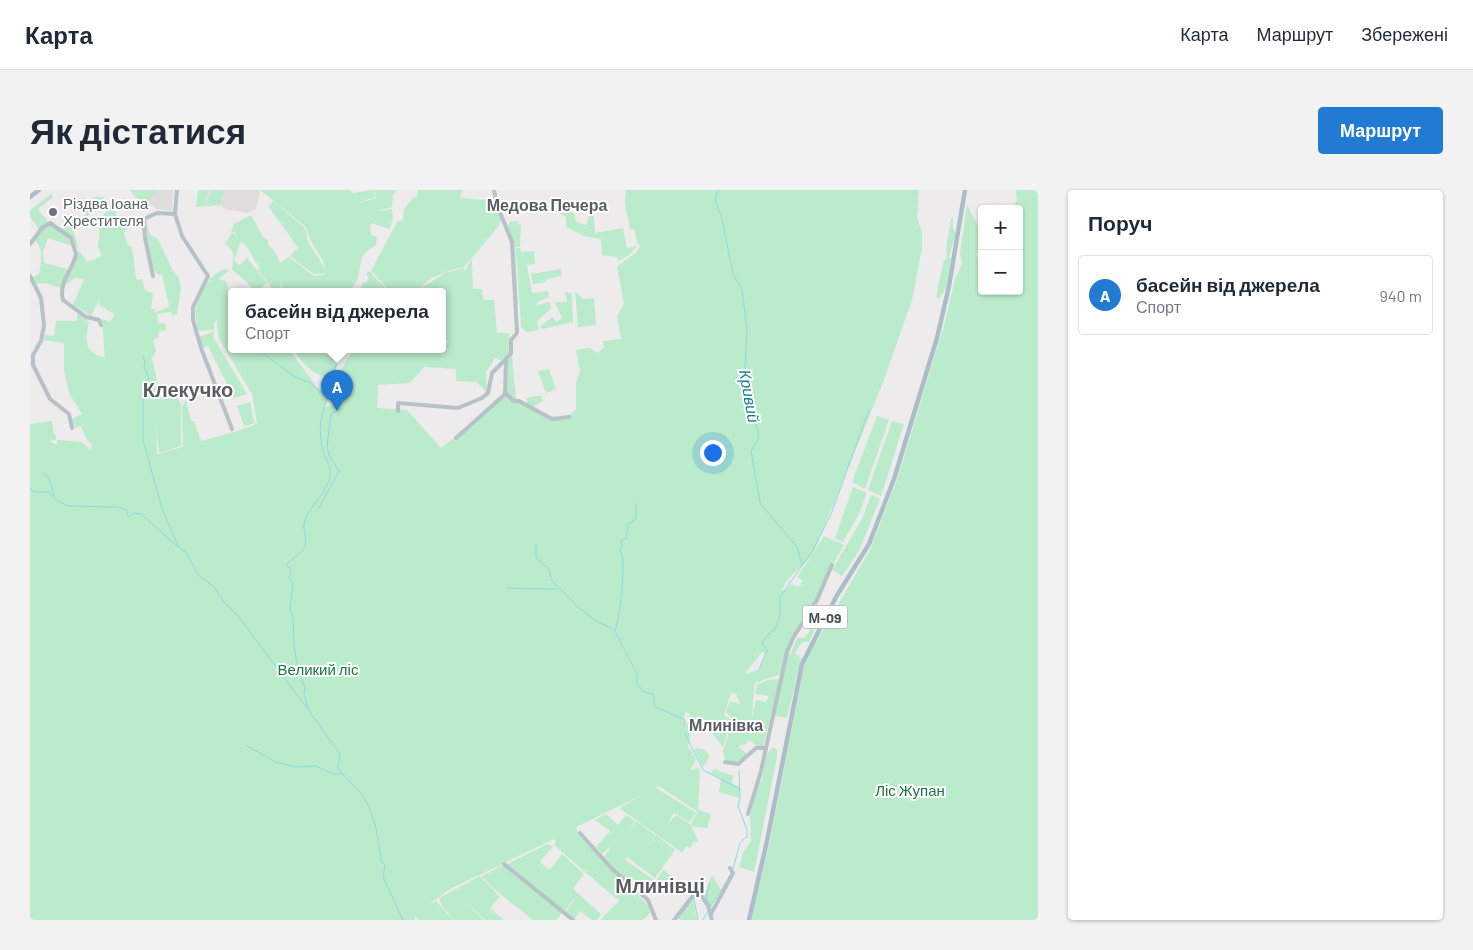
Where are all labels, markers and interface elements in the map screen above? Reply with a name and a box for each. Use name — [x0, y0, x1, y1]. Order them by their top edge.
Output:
text: Карта — [25, 20, 93, 49]
text: Карта — [1180, 23, 1228, 45]
text: Маршрут — [1256, 23, 1333, 45]
text: Збережені — [1361, 23, 1448, 45]
button: Маршрут — [1318, 107, 1443, 154]
text: Як дістатися — [30, 109, 246, 151]
place label: Різдва Іоана Хрестителя — [63, 194, 149, 229]
district label: Медова Печера — [487, 195, 607, 214]
map controls — [978, 205, 1023, 295]
button: + — [978, 205, 1023, 250]
marker: Різдва Іоана Хрестителя — [47, 206, 59, 218]
text: Поруч — [1088, 210, 1152, 235]
button: − — [978, 250, 1023, 295]
text: басейн від джерела — [1136, 273, 1320, 296]
text: A — [1100, 286, 1110, 305]
text: 940 m — [1379, 286, 1422, 305]
popup — [228, 288, 446, 353]
text: Спорт — [1136, 297, 1181, 316]
text: басейн від джерела — [245, 299, 429, 322]
text: Спорт — [245, 323, 290, 342]
water label: Кривий — [736, 368, 764, 424]
pin: A — [321, 370, 353, 411]
district label: Клекучко — [143, 377, 233, 401]
your location — [700, 440, 726, 466]
road number: М-09 — [802, 606, 848, 628]
park label: Великий ліс — [278, 660, 359, 678]
district label: Млинівка — [689, 715, 763, 734]
park label: Ліс Жупан — [875, 781, 945, 799]
district label: Млинівці — [615, 873, 705, 897]

